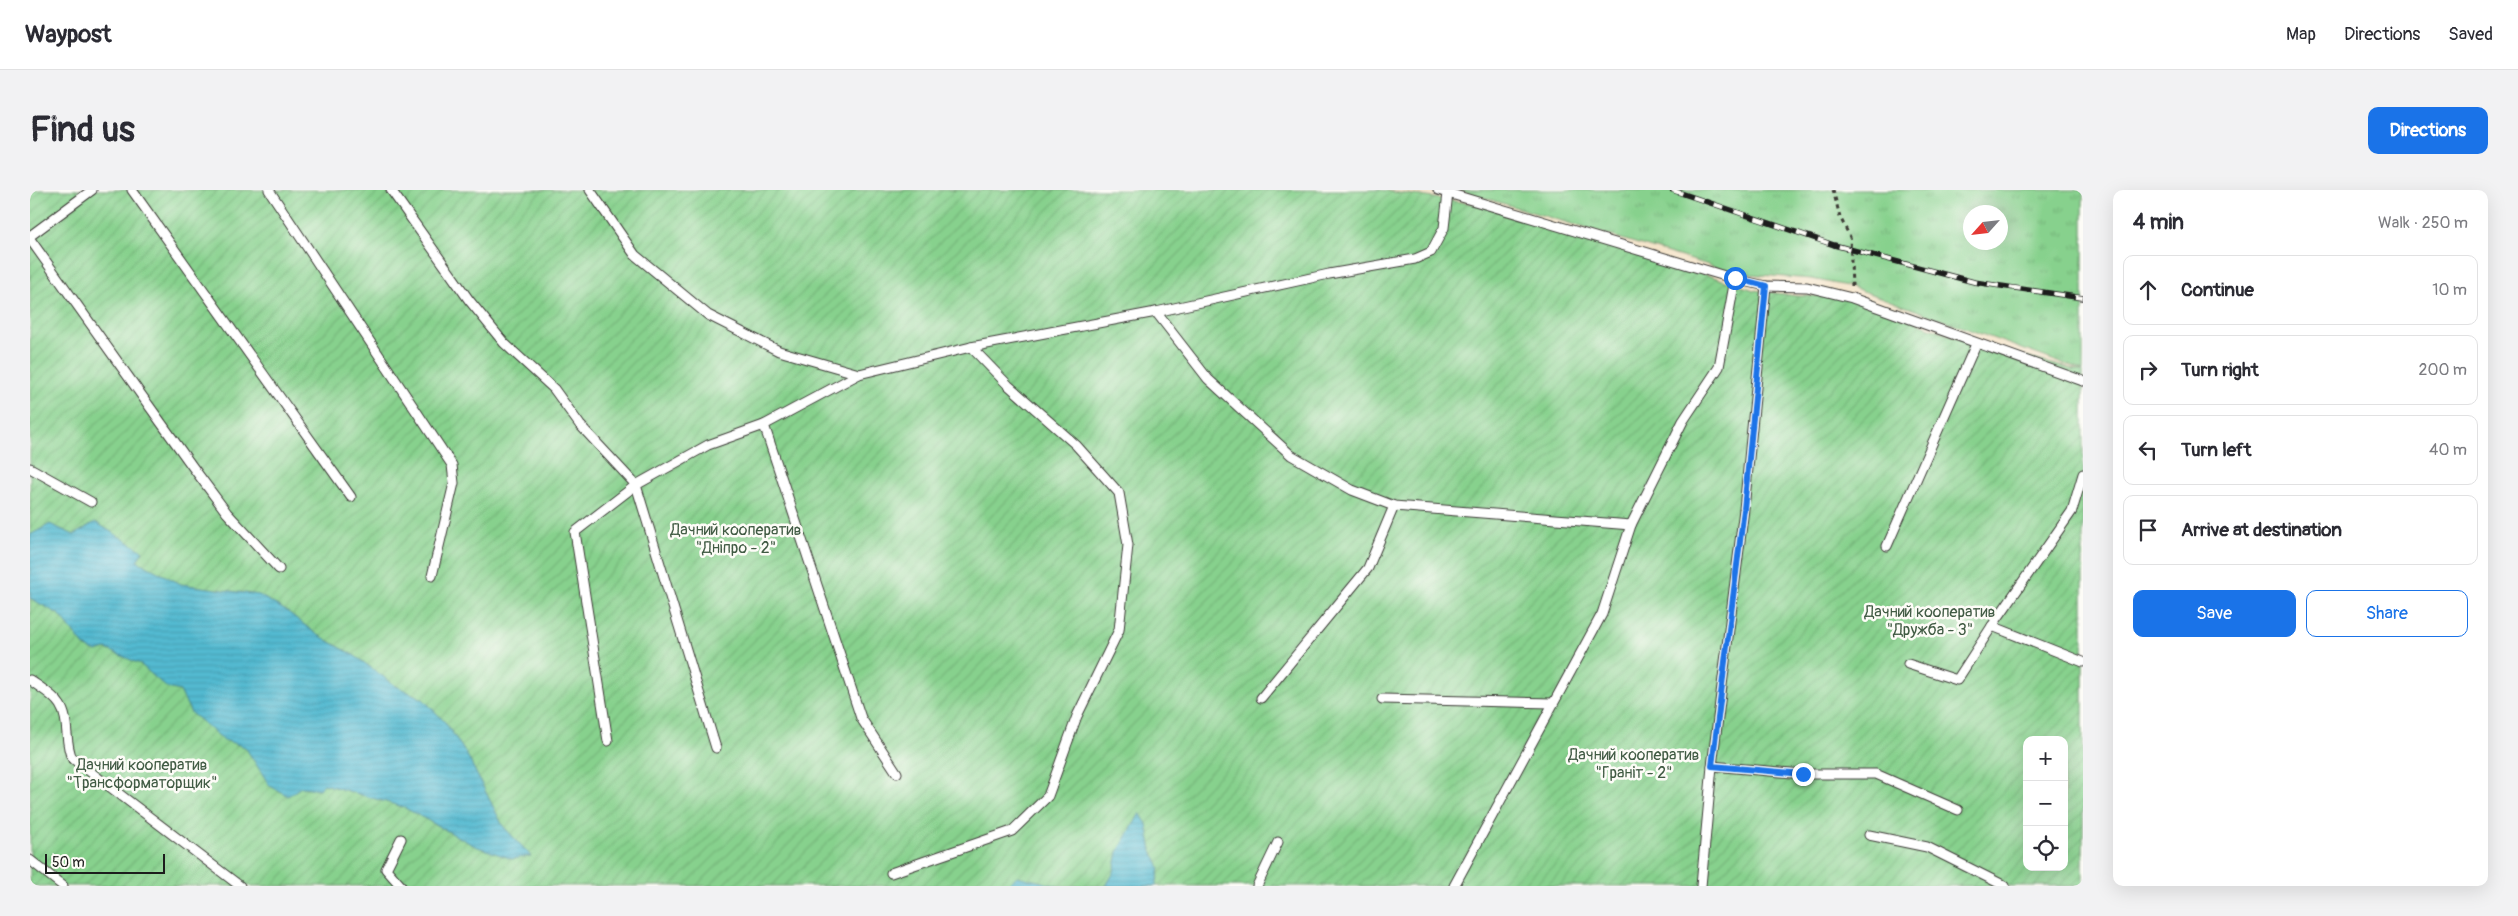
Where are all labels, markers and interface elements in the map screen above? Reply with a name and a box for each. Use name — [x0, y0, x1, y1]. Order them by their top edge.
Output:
text: Waypost — [25, 20, 112, 49]
text: Map — [2286, 23, 2316, 46]
text: Directions — [2344, 23, 2420, 46]
text: Saved — [2448, 23, 2493, 46]
button: Directions — [2368, 107, 2488, 154]
text: Find us — [30, 108, 135, 152]
north arrow — [1963, 205, 2008, 250]
text: 4 min — [2133, 209, 2184, 236]
text: Walk · 250 m — [2378, 213, 2468, 233]
route start — [1724, 267, 1747, 290]
icon: ahead — [2134, 276, 2162, 304]
text: Continue — [2181, 278, 2254, 302]
text: 10 m — [2432, 280, 2467, 300]
icon: right — [2134, 356, 2162, 384]
text: Turn right — [2181, 358, 2259, 382]
text: 200 m — [2419, 360, 2467, 380]
icon: left — [2134, 436, 2162, 464]
text: Turn left — [2181, 438, 2251, 462]
text: 40 m — [2429, 440, 2467, 460]
icon: arrive — [2134, 516, 2162, 544]
text: Arrive at destination — [2181, 518, 2342, 542]
park label: Дачний кооператив "Дніпро - 2" — [670, 520, 801, 558]
button: Save — [2133, 590, 2296, 637]
button: Share — [2306, 590, 2468, 637]
park label: Дачний кооператив "Дружба - 3" — [1864, 602, 1995, 640]
map controls — [2023, 736, 2068, 871]
button: + — [2023, 736, 2068, 781]
park label: Дачний кооператив "Граніт - 2" — [1568, 745, 1699, 783]
park label: Дачний кооператив "Трансформаторщик" — [67, 755, 217, 793]
route end — [1792, 763, 1815, 786]
button: − — [2023, 781, 2068, 826]
button: locate — [2023, 826, 2068, 871]
scale bar — [45, 851, 165, 874]
text: 50 m — [52, 854, 85, 871]

